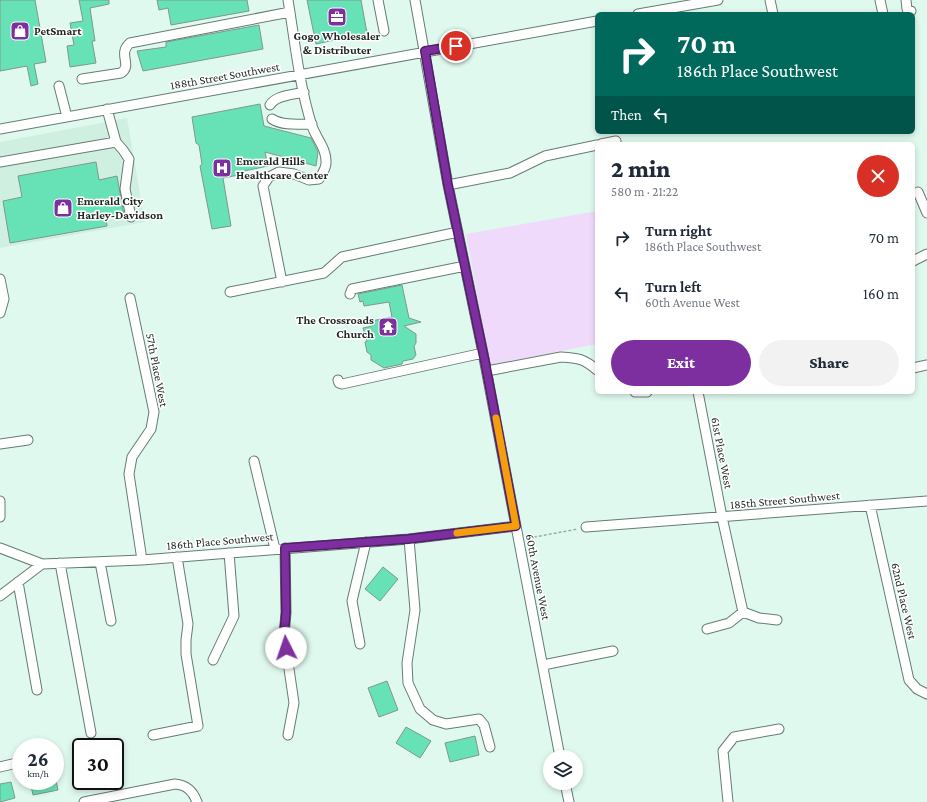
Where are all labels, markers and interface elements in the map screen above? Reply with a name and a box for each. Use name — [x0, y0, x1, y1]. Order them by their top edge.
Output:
office icon: Gogo Wholesaler & Distributer — [326, 6, 348, 28]
shop icon: PetSmart — [9, 20, 31, 42]
place label: PetSmart — [34, 24, 82, 38]
icon: right — [611, 28, 663, 80]
text: 70 m — [677, 28, 736, 59]
place label: Gogo Wholesaler & Distributer — [294, 29, 381, 57]
pin — [439, 29, 473, 63]
icon: arrive — [445, 35, 467, 57]
street label: 188th Street Southwest — [169, 59, 282, 93]
text: 186th Place Southwest — [677, 61, 838, 81]
icon: left — [650, 104, 672, 126]
text: Then — [611, 107, 642, 123]
place label: Emerald Hills Healthcare Center — [236, 154, 328, 182]
text: 2 min — [611, 155, 670, 182]
button: close — [857, 155, 899, 197]
hospital icon: Emerald Hills Healthcare Center — [211, 157, 233, 179]
text: 580 m · 21:22 — [611, 184, 678, 199]
place label: Emerald City Harley-Davidson — [77, 194, 163, 222]
shop icon: Emerald City Harley-Davidson — [52, 197, 74, 219]
text: Turn right — [645, 223, 712, 239]
icon: right — [611, 227, 633, 249]
text: 70 m — [869, 230, 899, 246]
text: 186th Place Southwest — [645, 239, 761, 254]
text: Turn left — [645, 279, 701, 295]
icon: left — [611, 283, 633, 305]
text: 160 m — [863, 286, 899, 302]
text: 60th Avenue West — [645, 295, 740, 310]
place label: The Crossroads Church — [296, 313, 374, 341]
temple icon: The Crossroads Church — [377, 316, 399, 338]
street label: 57th Place West — [143, 332, 171, 409]
button: Exit — [611, 340, 751, 386]
button: Share — [759, 340, 899, 386]
street label: 61st Place West — [708, 416, 736, 491]
street label: 185th Street Southwest — [730, 488, 841, 512]
street label: 186th Place Southwest — [166, 529, 275, 553]
street label: 60th Avenue West — [523, 533, 553, 622]
street label: 62nd Place West — [888, 561, 920, 642]
position arrow — [265, 627, 307, 669]
speed limit sign: 30 — [72, 738, 124, 790]
text: 26 — [27, 748, 49, 770]
map controls — [543, 750, 583, 790]
button: layers — [543, 750, 583, 790]
text: km/h — [27, 768, 49, 779]

